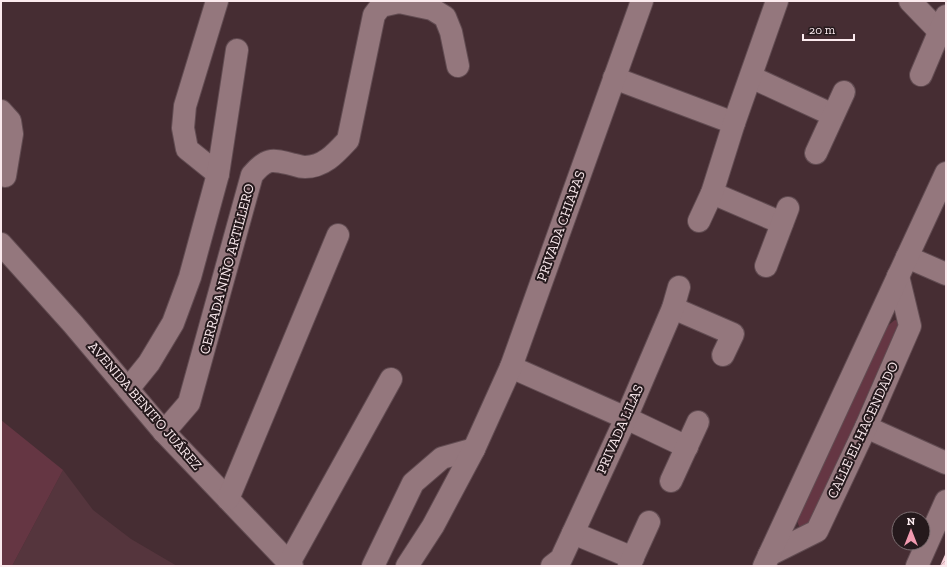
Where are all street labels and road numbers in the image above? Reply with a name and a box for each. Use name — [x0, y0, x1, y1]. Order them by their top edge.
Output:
street label: PRIVADA CHIAPAS — [533, 168, 589, 284]
street label: CERRADA NIÑO ARTILLERO — [196, 182, 258, 356]
street label: AVENIDA BENITO JUÁREZ — [85, 338, 205, 474]
street label: CALLE EL HACENDADO — [824, 359, 902, 501]
street label: PRIVADA LILAS — [593, 382, 647, 476]

